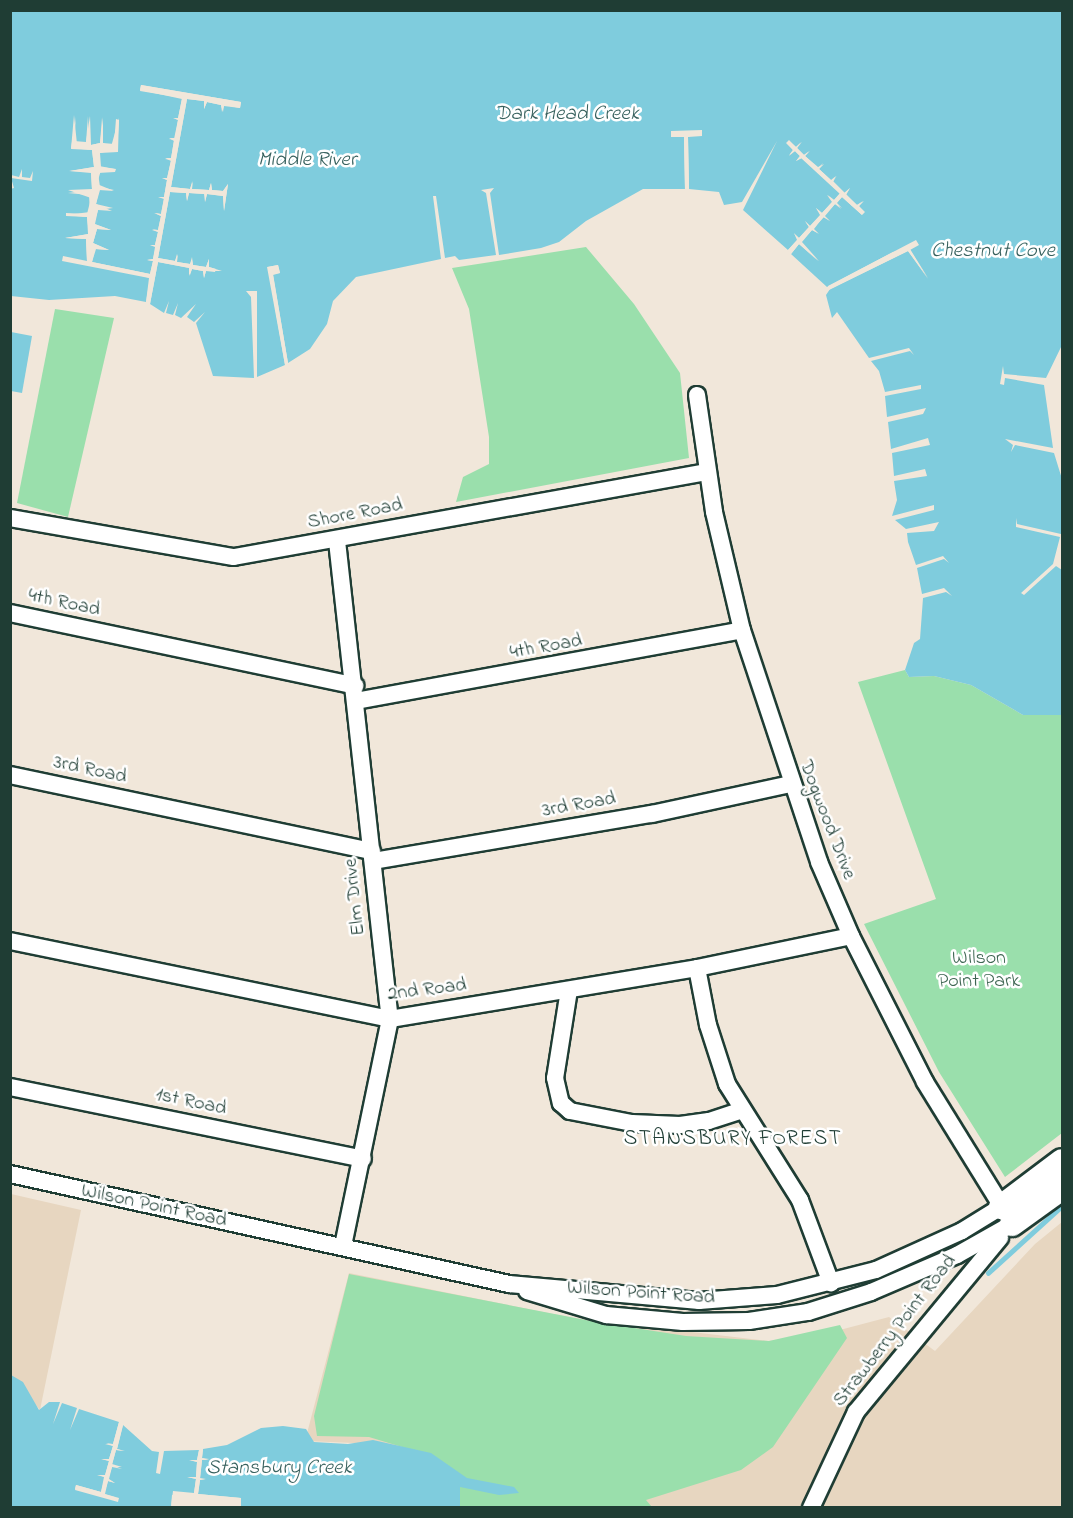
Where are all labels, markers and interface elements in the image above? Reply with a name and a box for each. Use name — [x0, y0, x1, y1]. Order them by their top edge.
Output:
water label: Dark Head Creek — [495, 101, 639, 127]
water label: Middle River — [258, 147, 356, 173]
water label: Chestnut Cove — [931, 238, 1055, 264]
street label: Shore Road — [305, 493, 405, 535]
street label: 4th Road — [26, 584, 102, 622]
street label: 4th Road — [508, 629, 584, 665]
street label: 3rd Road — [51, 751, 129, 789]
street label: Dogwood Drive — [793, 757, 861, 883]
street label: 3rd Road — [540, 787, 618, 823]
street label: Elm Drive — [339, 857, 371, 937]
park label: Wilson Point Park — [938, 946, 1020, 993]
street label: 2nd Road — [386, 973, 468, 1007]
street label: 1st Road — [153, 1083, 229, 1121]
district label: STANSBURY FOREST — [624, 1126, 842, 1152]
street label: Wilson Point Road — [79, 1179, 229, 1233]
street label: Strawberry Point Road — [828, 1250, 962, 1412]
street label: Wilson Point Road — [566, 1276, 716, 1310]
water label: Stansbury Creek — [206, 1455, 352, 1481]

